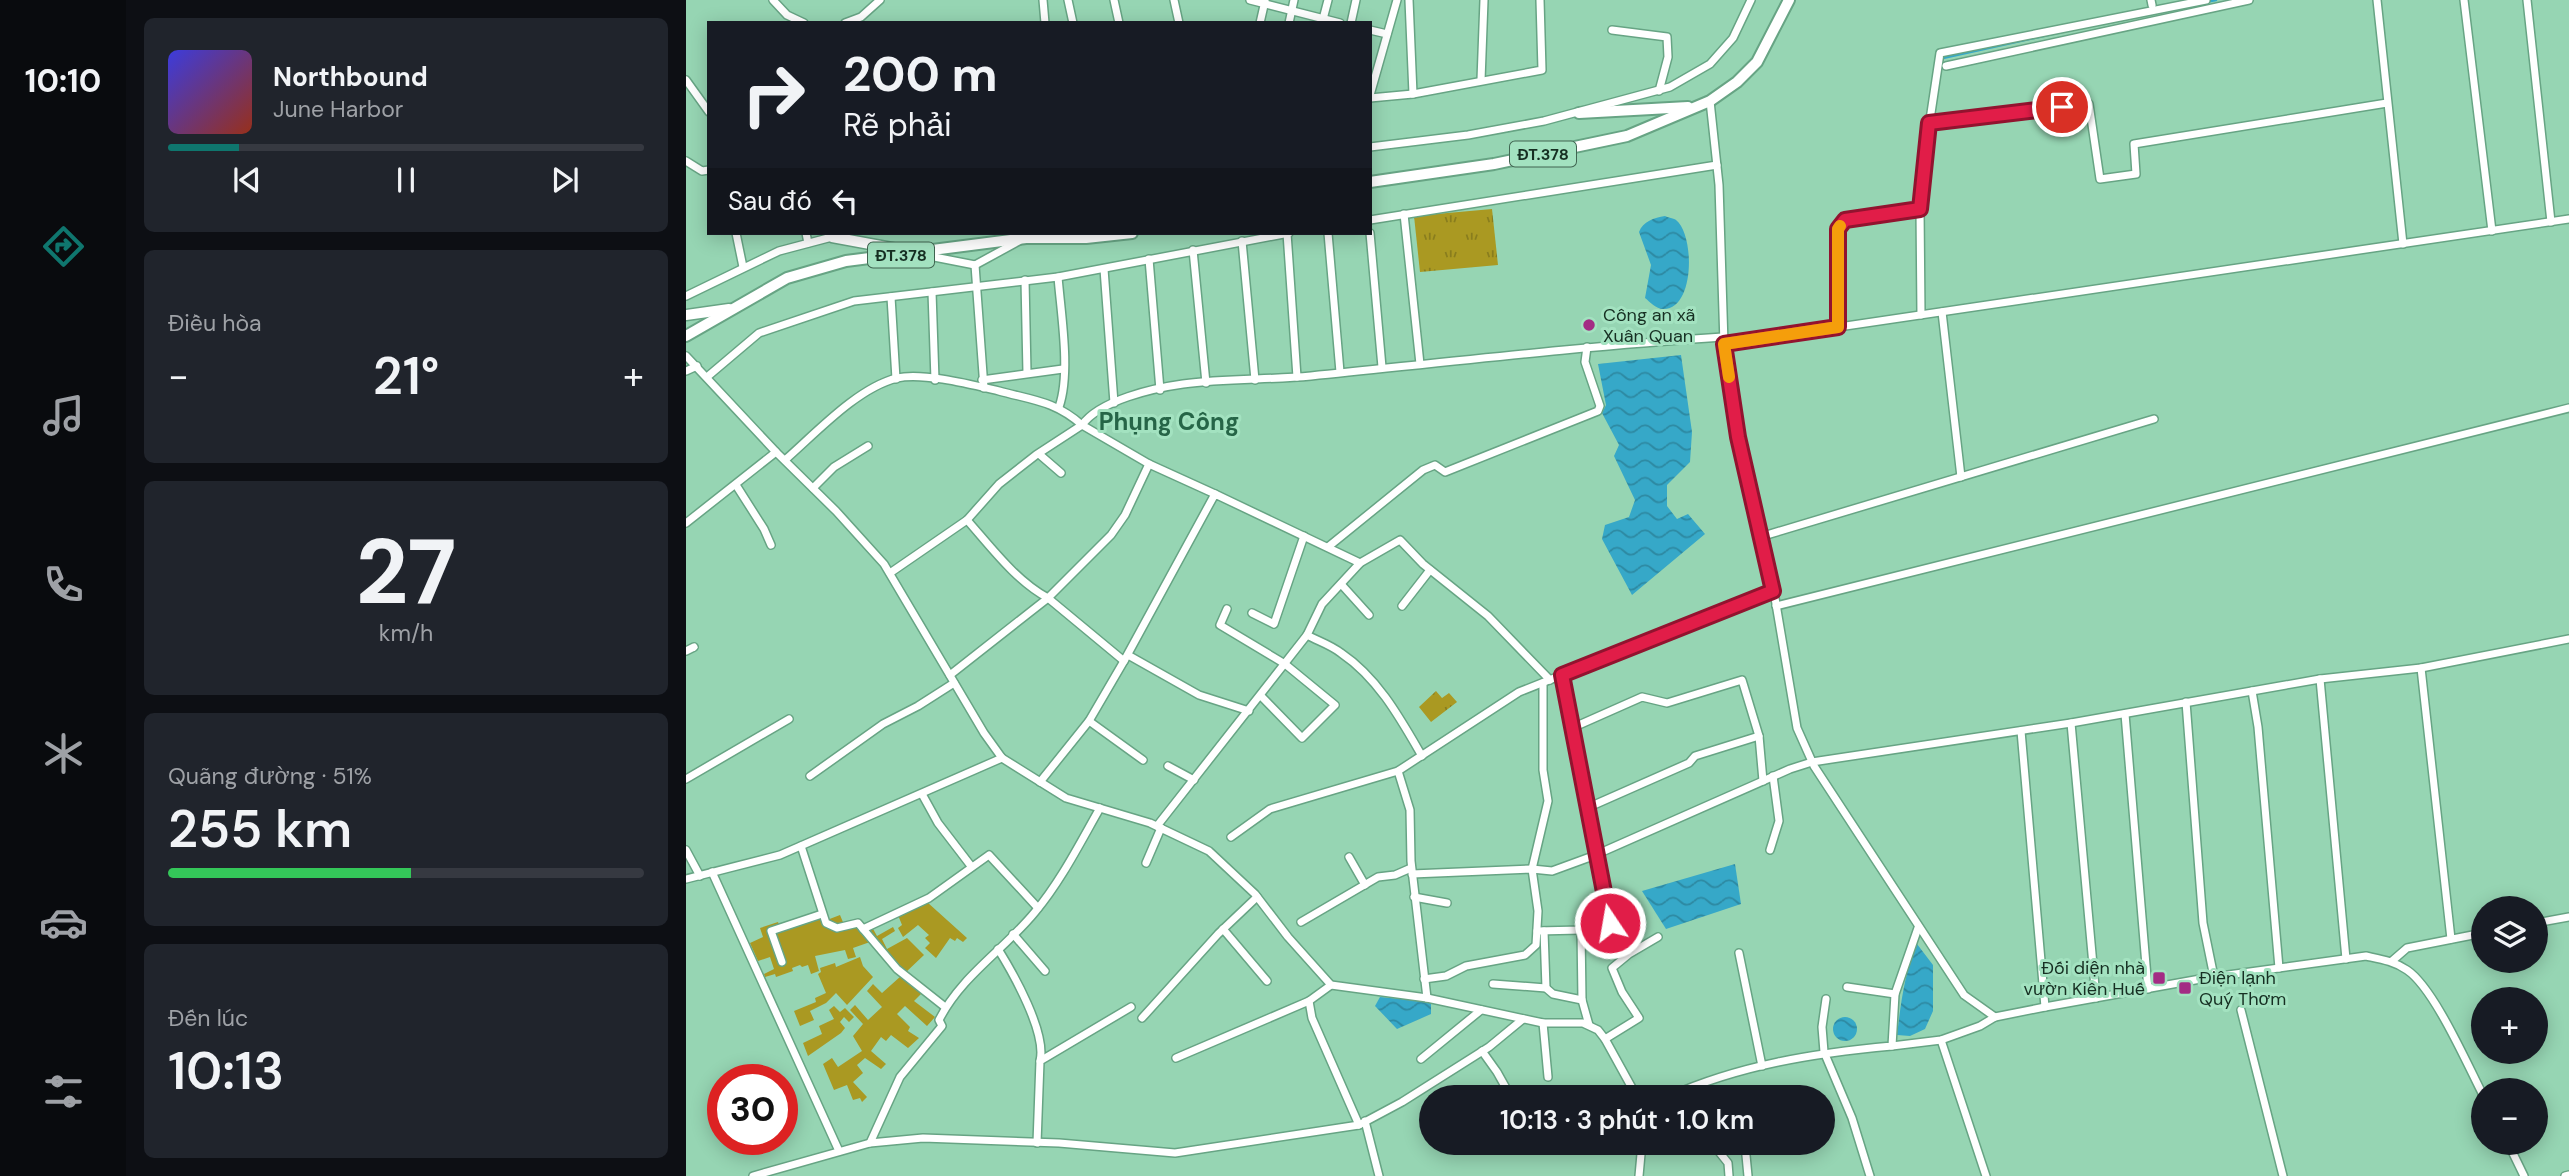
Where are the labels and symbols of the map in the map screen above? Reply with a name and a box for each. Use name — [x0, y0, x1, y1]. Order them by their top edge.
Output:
pin — [2032, 77, 2092, 137]
road number: ĐT.378 — [1510, 142, 1576, 166]
road number: ĐT.378 — [868, 243, 934, 268]
place label: Công an xã Xuân Quan — [1603, 303, 1695, 348]
marker: Công an xã Xuân Quan — [1581, 317, 1597, 333]
district label: Phụng Công — [1099, 406, 1239, 437]
position arrow — [1573, 886, 1647, 960]
place label: Đối diện nhà vườn Kiên Huế — [2024, 956, 2145, 1001]
place label: Điện lạnh Quý Thơm — [2199, 966, 2286, 1011]
marker: Đối diện nhà vườn Kiên Huế — [2151, 970, 2167, 986]
marker: Điện lạnh Quý Thơm — [2177, 980, 2193, 996]
speed limit sign: 30 — [707, 1064, 798, 1155]

